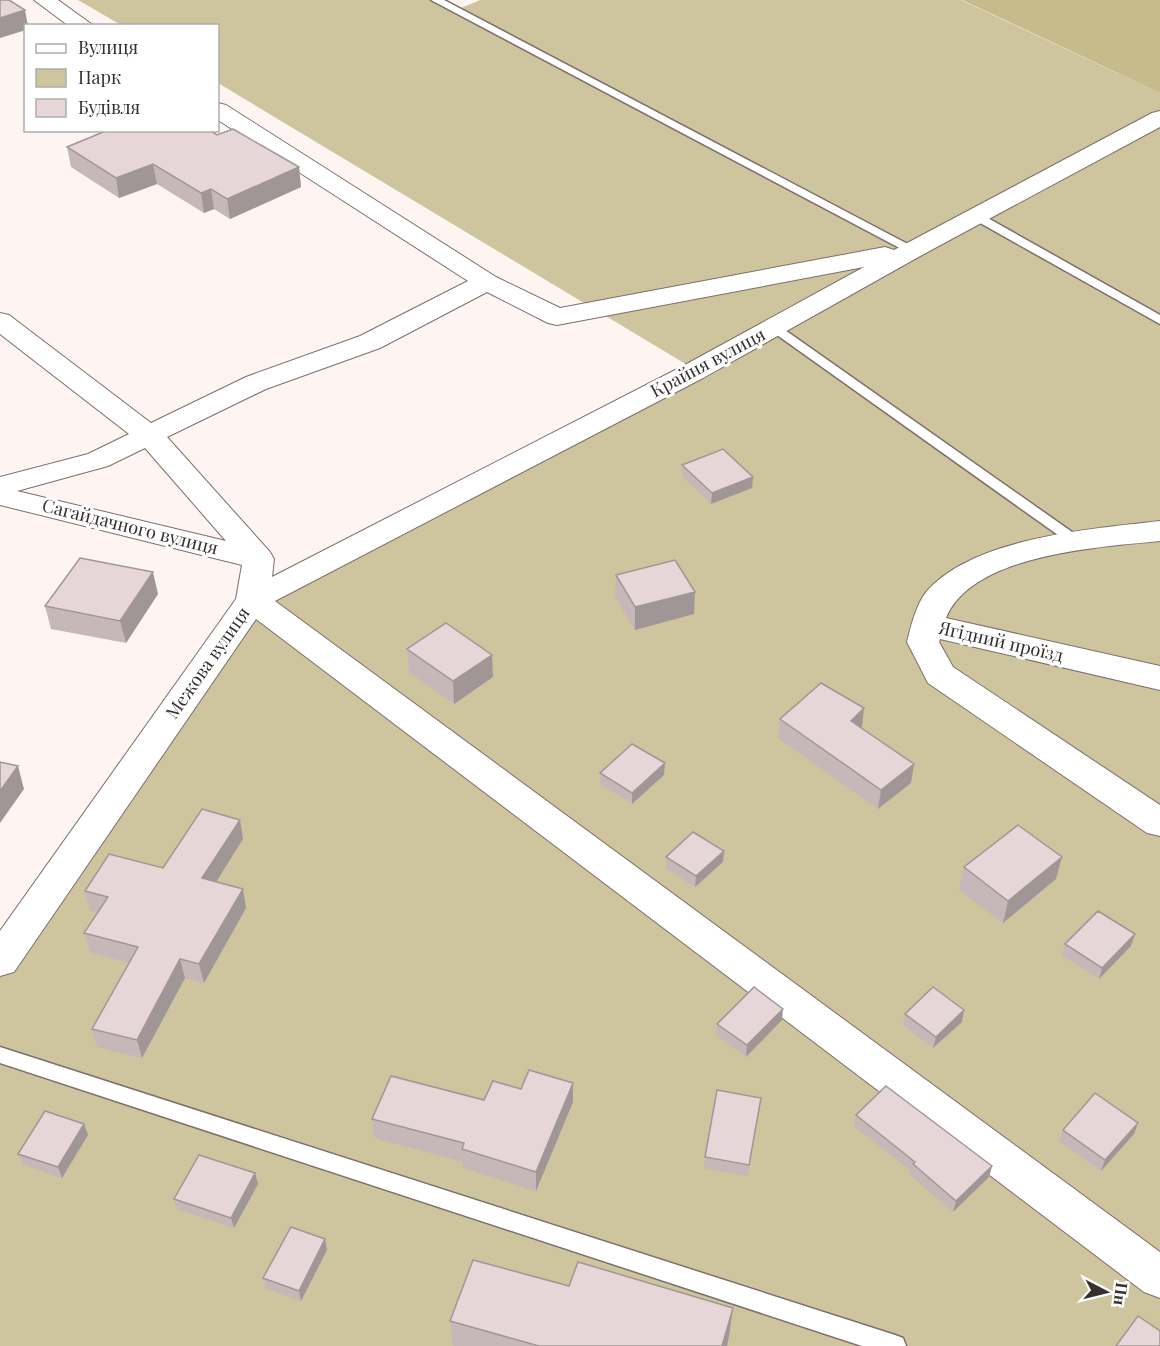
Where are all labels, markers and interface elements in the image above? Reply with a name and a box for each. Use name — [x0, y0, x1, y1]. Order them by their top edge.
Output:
legend — [24, 24, 219, 132]
text: Вулиця — [78, 35, 139, 59]
text: Парк — [78, 65, 121, 89]
text: Будівля — [78, 95, 141, 119]
street label: Крайня вулиця — [646, 322, 769, 402]
street label: Сагайдачного вулиця — [40, 493, 221, 560]
street label: Межова вулиця — [160, 601, 255, 723]
street label: Ягідний проїзд — [936, 615, 1066, 667]
north arrow — [1076, 1262, 1136, 1322]
text: Пн — [1110, 1281, 1133, 1307]

